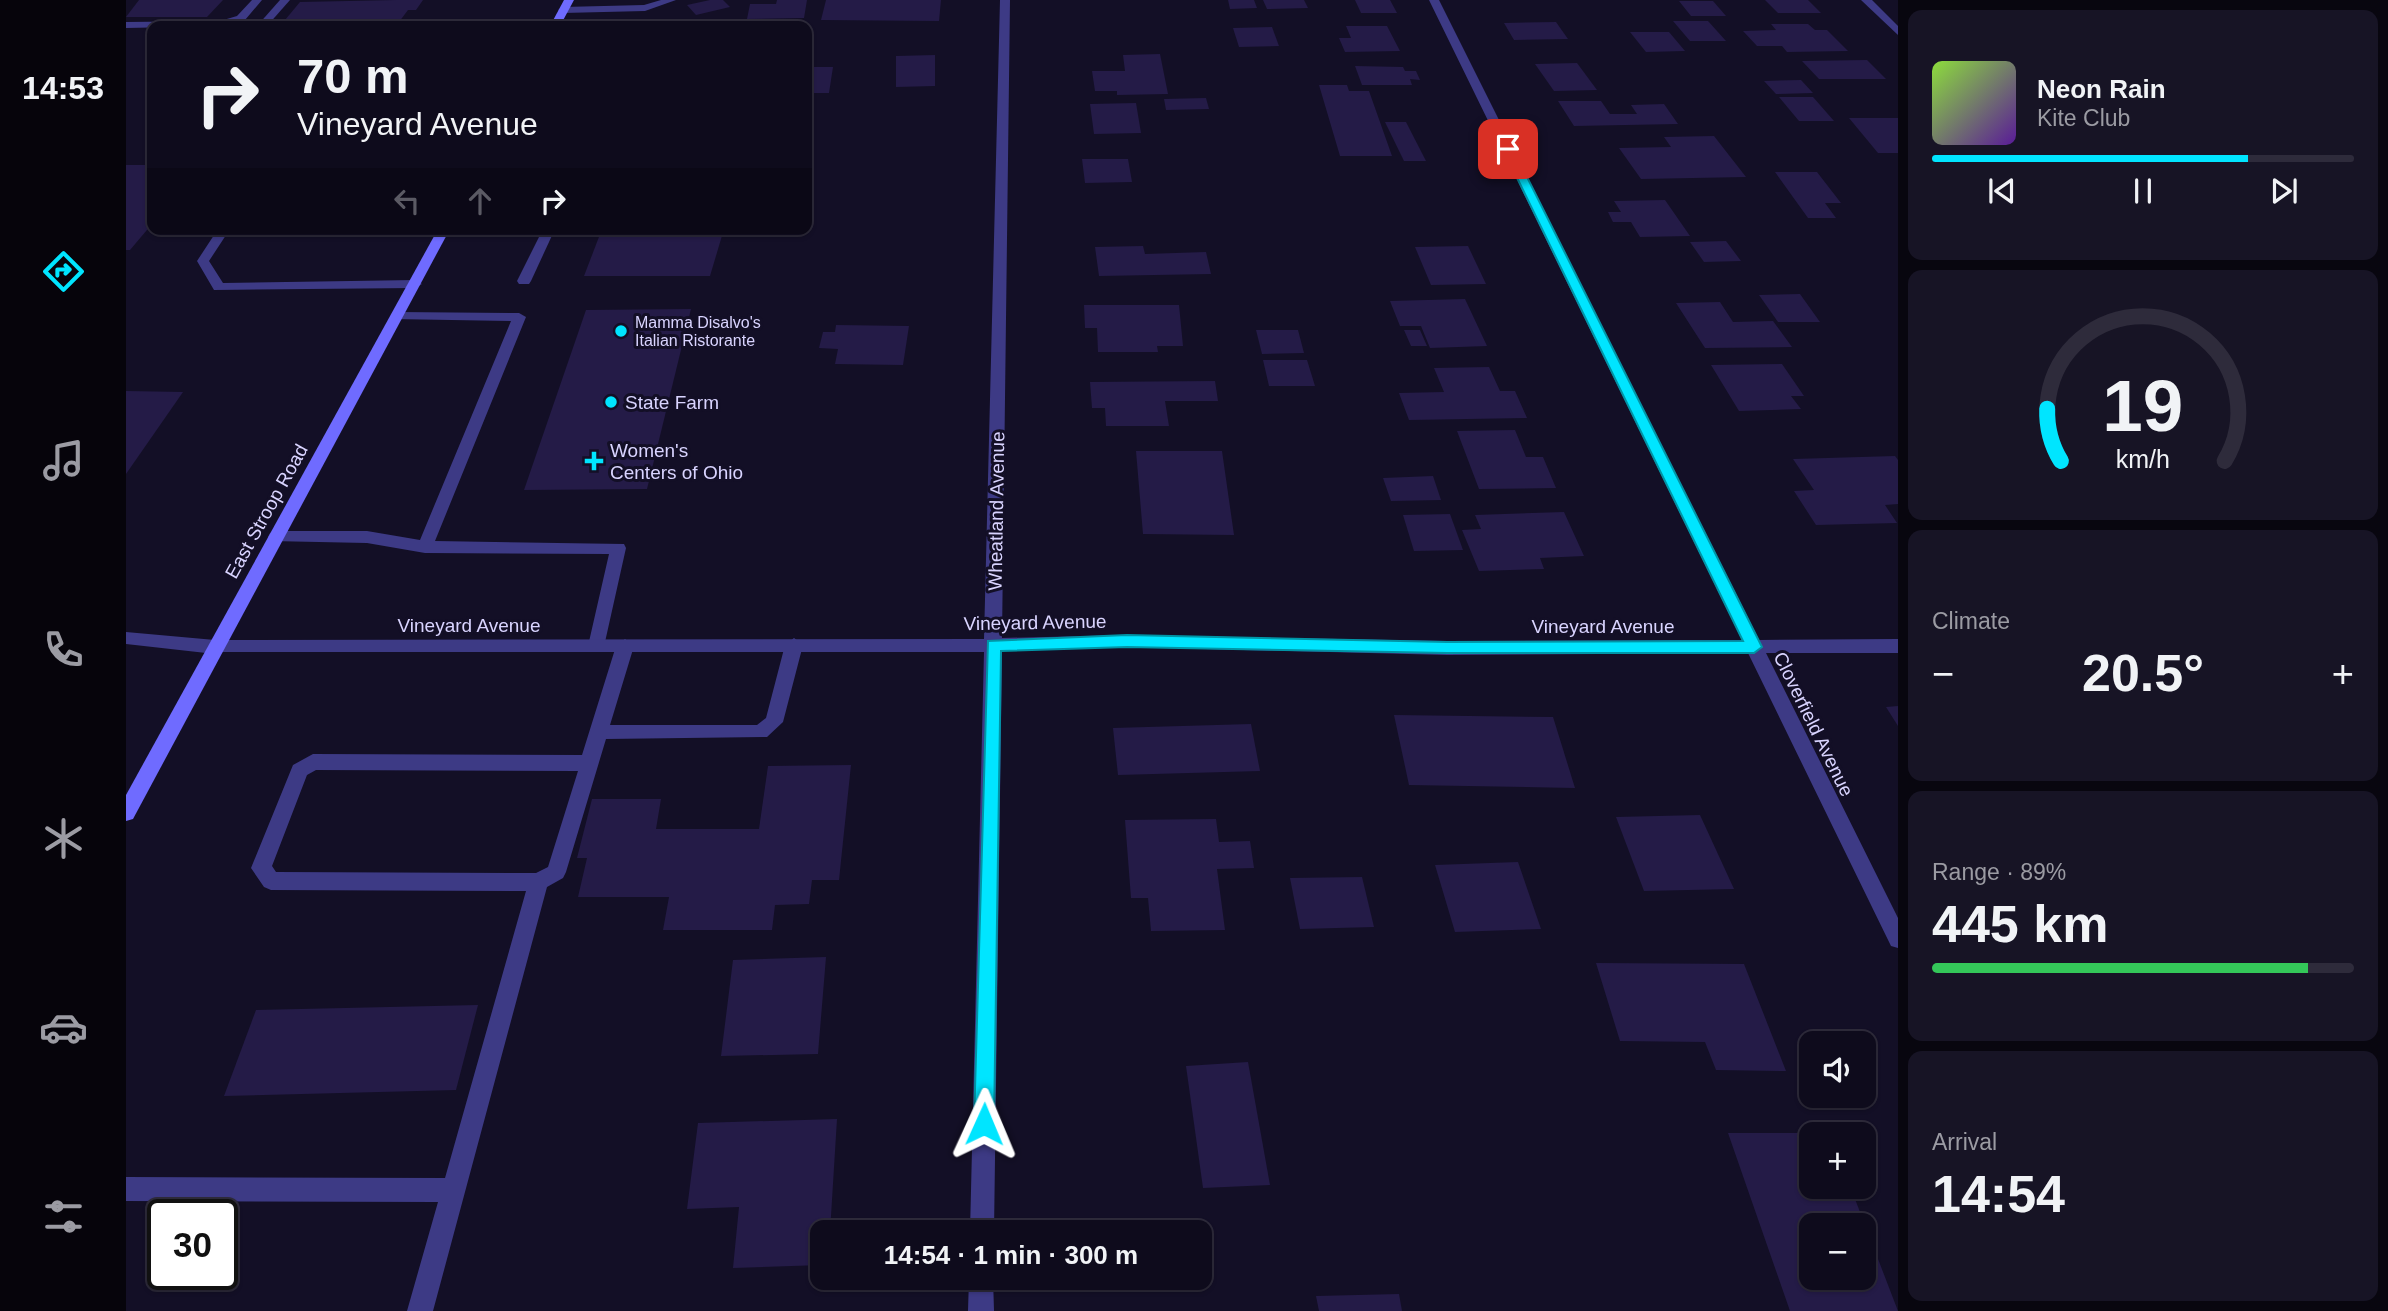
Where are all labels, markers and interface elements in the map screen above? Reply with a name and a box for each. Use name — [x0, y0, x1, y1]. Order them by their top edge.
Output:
icon: right — [182, 49, 273, 140]
text: 70 m — [297, 49, 409, 103]
text: 14:53 — [22, 70, 104, 106]
text: Neon Rain — [2037, 74, 2166, 104]
text: Kite Club — [2037, 105, 2130, 131]
text: Vineyard Avenue — [297, 106, 538, 142]
pin — [1478, 119, 1538, 179]
icon: arrive — [1489, 130, 1527, 168]
icon: previous — [1983, 172, 2021, 210]
icon: pause — [2124, 172, 2162, 210]
icon: next — [2265, 172, 2303, 210]
icon: left — [388, 182, 426, 220]
icon: ahead — [461, 182, 499, 220]
icon: right — [534, 182, 572, 220]
icon: directions — [39, 247, 88, 296]
place label: Mamma Disalvo's Italian Ristorante — [635, 314, 761, 349]
marker: Mamma Disalvo's Italian Ristorante — [613, 323, 629, 339]
text: 19 — [2103, 366, 2183, 447]
place label: State Farm — [625, 392, 719, 413]
marker: State Farm — [603, 394, 619, 410]
street label: Wheatland Avenue — [985, 431, 1008, 591]
icon: music — [39, 436, 88, 485]
place label: Women's Centers of Ohio — [610, 440, 743, 483]
street label: East Stroop Road — [221, 441, 312, 582]
text: km/h — [2116, 445, 2170, 473]
marker: Women's Centers of Ohio — [584, 451, 604, 471]
text: Climate — [1932, 608, 2010, 634]
street label: Vineyard Avenue — [963, 611, 1107, 634]
street label: Vineyard Avenue — [398, 615, 540, 636]
street label: Vineyard Avenue — [1532, 616, 1674, 637]
icon: phone — [39, 625, 88, 674]
text: 20.5° — [2082, 644, 2204, 702]
street label: Cloverfield Avenue — [1769, 649, 1858, 800]
text: − — [1932, 653, 1954, 695]
text: + — [2332, 653, 2354, 695]
icon: climate — [39, 814, 88, 863]
text: Range · 89% — [1932, 859, 2066, 885]
text: 445 km — [1932, 895, 2108, 953]
icon: car — [39, 1003, 88, 1052]
map controls — [1799, 1031, 1876, 1290]
button: sound — [1799, 1031, 1876, 1108]
position arrow — [947, 1087, 1021, 1161]
button: + — [1799, 1122, 1876, 1199]
text: Arrival — [1932, 1129, 1997, 1155]
text: 14:54 — [1932, 1165, 2065, 1223]
icon: filters — [39, 1192, 88, 1241]
speed limit sign: 30 — [147, 1199, 238, 1290]
button: − — [1799, 1213, 1876, 1290]
text: 14:54 · 1 min · 300 m — [884, 1240, 1138, 1270]

